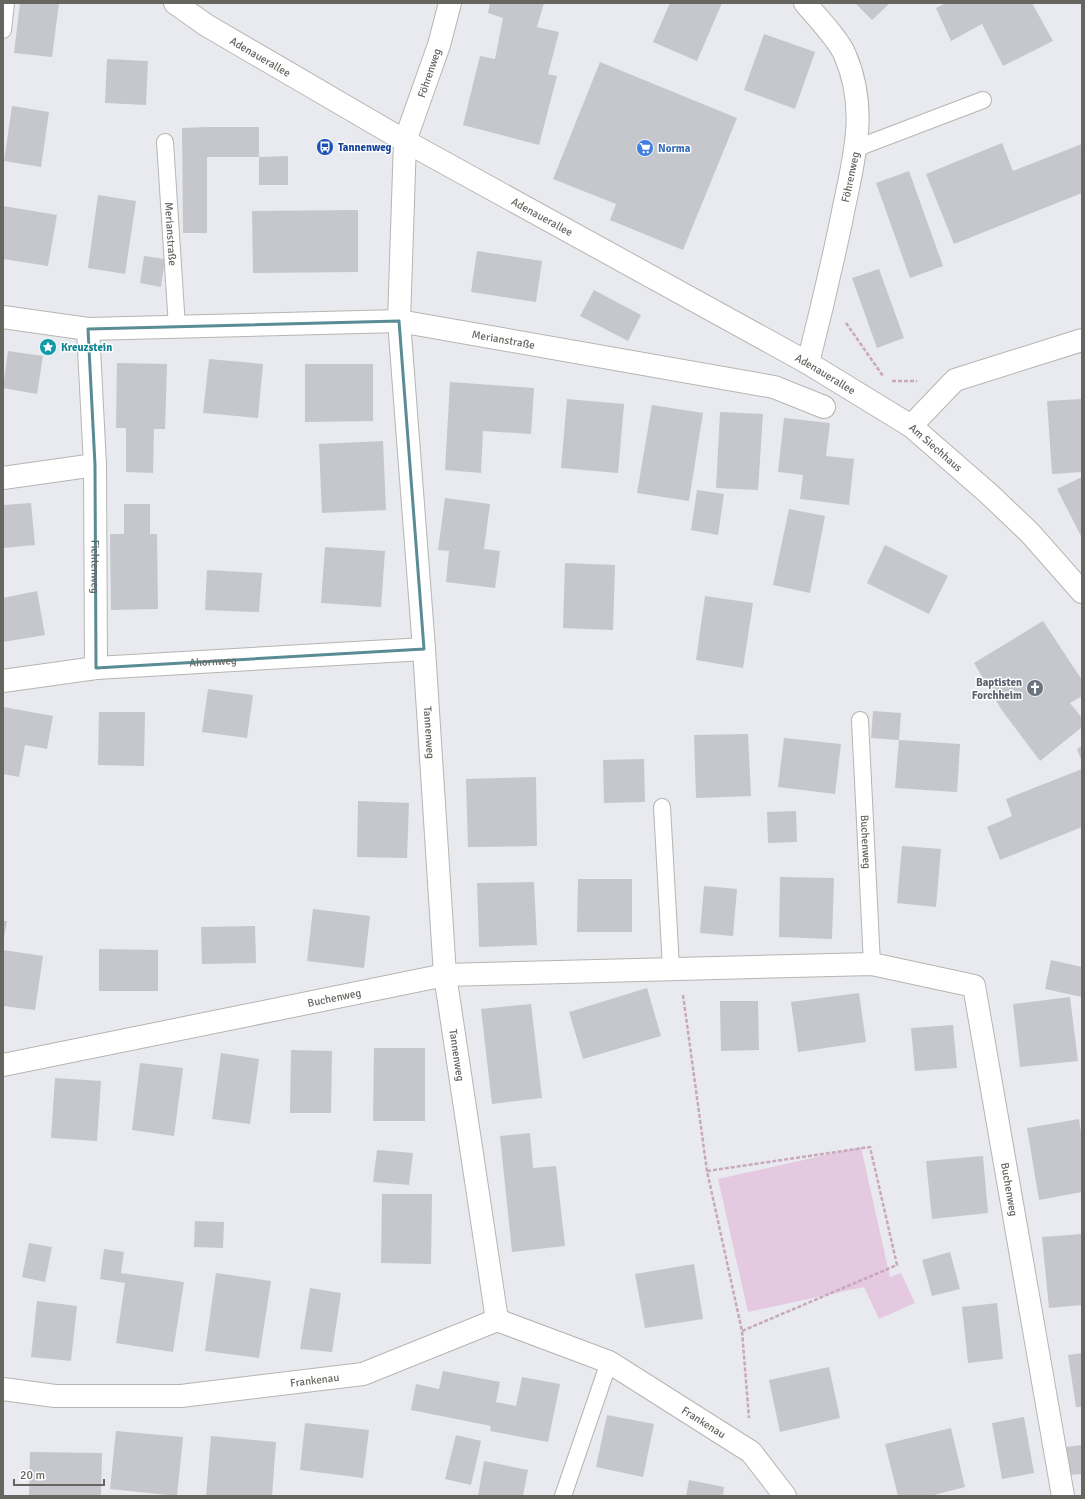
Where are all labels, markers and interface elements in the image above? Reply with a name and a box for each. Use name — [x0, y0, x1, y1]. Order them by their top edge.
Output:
street label: Adenauerallee — [228, 34, 293, 80]
street label: Föhrenweg — [415, 47, 444, 100]
bus stop icon: Tannenweg — [315, 137, 335, 157]
supermarket icon: Norma — [635, 138, 655, 158]
place label: Tannenweg — [338, 141, 392, 154]
place label: Norma — [658, 142, 691, 155]
street label: Föhrenweg — [839, 150, 862, 204]
street label: Adenauerallee — [509, 195, 575, 239]
street label: Merianstraße — [162, 202, 179, 266]
street label: Merianstraße — [471, 328, 536, 352]
place icon: Kreuzstein — [38, 337, 58, 357]
place label: Kreuzstein — [61, 341, 112, 354]
street label: Adenauerallee — [793, 351, 858, 397]
street label: Am Siechhaus — [906, 421, 965, 475]
street label: Fichtenweg — [88, 540, 102, 594]
street label: Ahornweg — [189, 654, 237, 670]
place label: Baptisten Forchheim — [972, 676, 1022, 702]
church icon: Baptisten Forchheim — [1025, 678, 1045, 698]
street label: Tannenweg — [421, 706, 437, 759]
street label: Buchenweg — [858, 814, 873, 870]
street label: Buchenweg — [306, 986, 362, 1010]
street label: Tannenweg — [446, 1028, 467, 1082]
street label: Buchenweg — [998, 1162, 1020, 1218]
street label: Frankenau — [289, 1371, 340, 1390]
street label: Frankenau — [679, 1404, 728, 1441]
scale bar — [14, 1461, 104, 1487]
text: 20 m — [20, 1468, 45, 1483]

